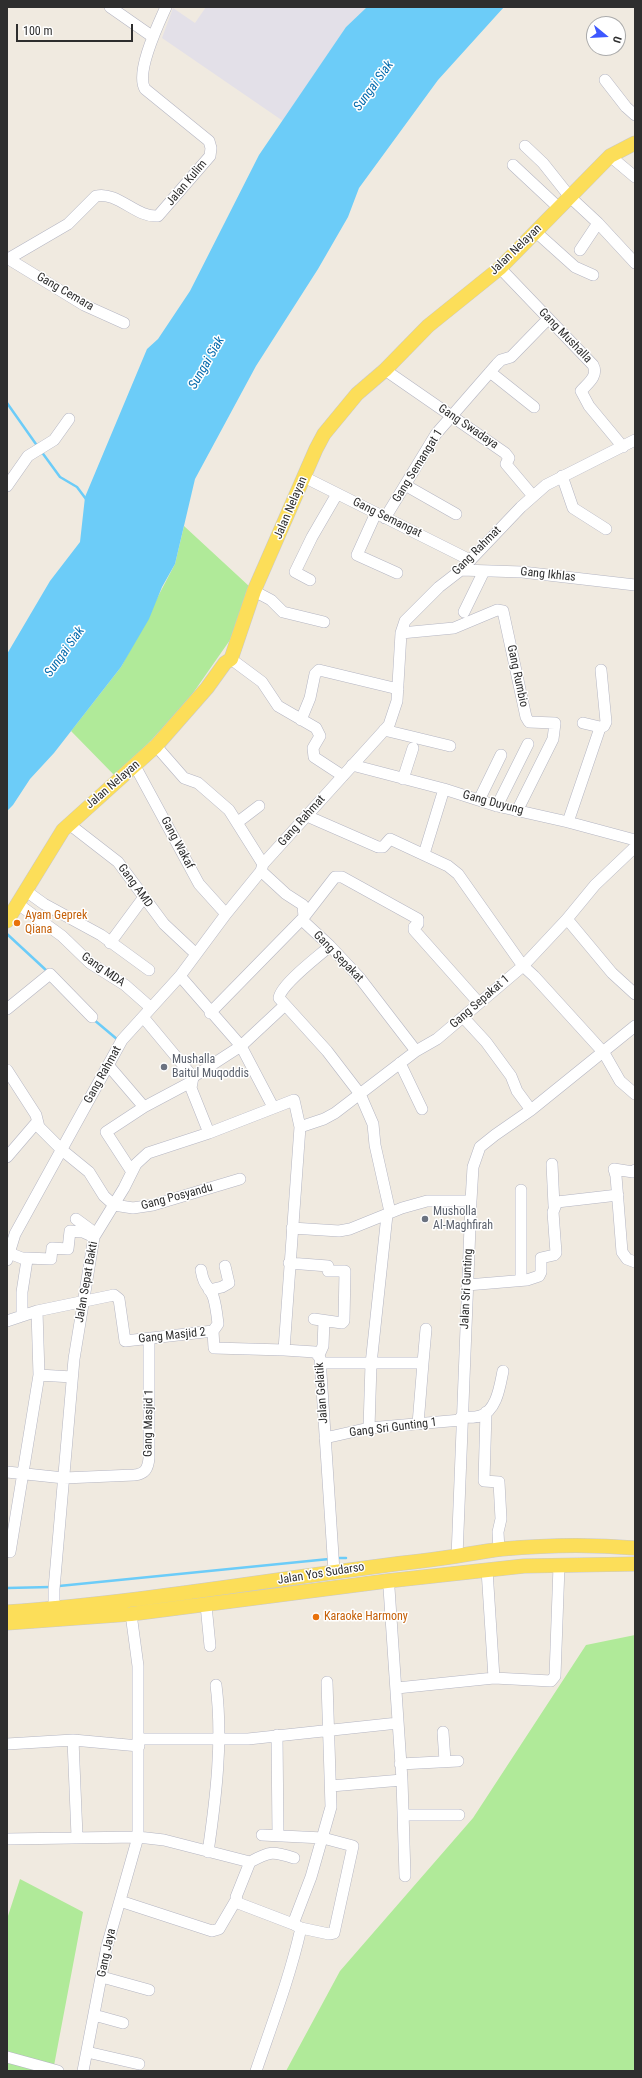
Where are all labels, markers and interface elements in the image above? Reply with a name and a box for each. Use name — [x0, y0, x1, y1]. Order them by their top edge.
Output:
scale bar — [18, 16, 135, 42]
north arrow — [586, 16, 626, 56]
text: 100 m — [23, 24, 53, 38]
text: U — [610, 35, 624, 45]
water label: Sungai Siak — [351, 58, 397, 114]
street label: Jalan Kulim — [164, 157, 210, 209]
street label: Jalan Nelayan — [487, 222, 545, 278]
street label: Gang Cemara — [34, 270, 96, 314]
street label: Gang Mushalla — [535, 306, 595, 366]
water label: Sungai Siak — [186, 334, 228, 392]
street label: Gang Swadaya — [435, 402, 501, 452]
street label: Gang Semangat 1 — [390, 427, 446, 505]
street label: Jalan Nelayan — [271, 475, 311, 541]
street label: Gang Semangat — [350, 495, 424, 541]
street label: Gang Rahmat — [449, 523, 505, 579]
street label: Gang Ikhlas — [520, 565, 576, 585]
water label: Sungai Siak — [42, 624, 88, 680]
street label: Gang Rumbio — [503, 644, 531, 708]
street label: Jalan Nelayan — [83, 758, 143, 812]
street label: Gang Duyung — [461, 788, 525, 818]
street label: Gang Rahmat — [275, 793, 329, 849]
street label: Gang Wakaf — [157, 814, 197, 872]
street label: Gang AMD — [114, 861, 156, 911]
place label: Ayam Geprek Qiana — [25, 909, 87, 937]
marker: Ayam Geprek Qiana — [12, 918, 22, 928]
street label: Gang Sepakat — [310, 928, 366, 986]
street label: Gang MDA — [78, 950, 128, 990]
street label: Gang Sepakat 1 — [447, 972, 513, 1032]
street label: Gang Rahmat — [81, 1044, 125, 1106]
place label: Mushalla Baitul Muqoddis — [172, 1053, 249, 1081]
marker: Mushalla Baitul Muqoddis — [159, 1062, 169, 1072]
street label: Gang Posyandu — [140, 1181, 214, 1213]
place label: Musholla Al-Maghfirah — [433, 1205, 493, 1233]
marker: Musholla Al-Maghfirah — [420, 1214, 430, 1224]
street label: Jalan Sepat Bakti — [73, 1240, 101, 1324]
street label: Jalan Sri Gunting — [458, 1248, 476, 1330]
street label: Gang Masjid 2 — [138, 1325, 206, 1347]
street label: Jalan Gelatik — [313, 1362, 331, 1424]
street label: Gang Masjid 1 — [141, 1389, 157, 1457]
street label: Gang Sri Gunting 1 — [348, 1415, 438, 1441]
street label: Jalan Yos Sudarso — [277, 1560, 365, 1588]
place label: Karaoke Harmony — [324, 1610, 408, 1624]
marker: Karaoke Harmony — [311, 1612, 321, 1622]
street label: Gang Jaya — [95, 1927, 119, 1979]

